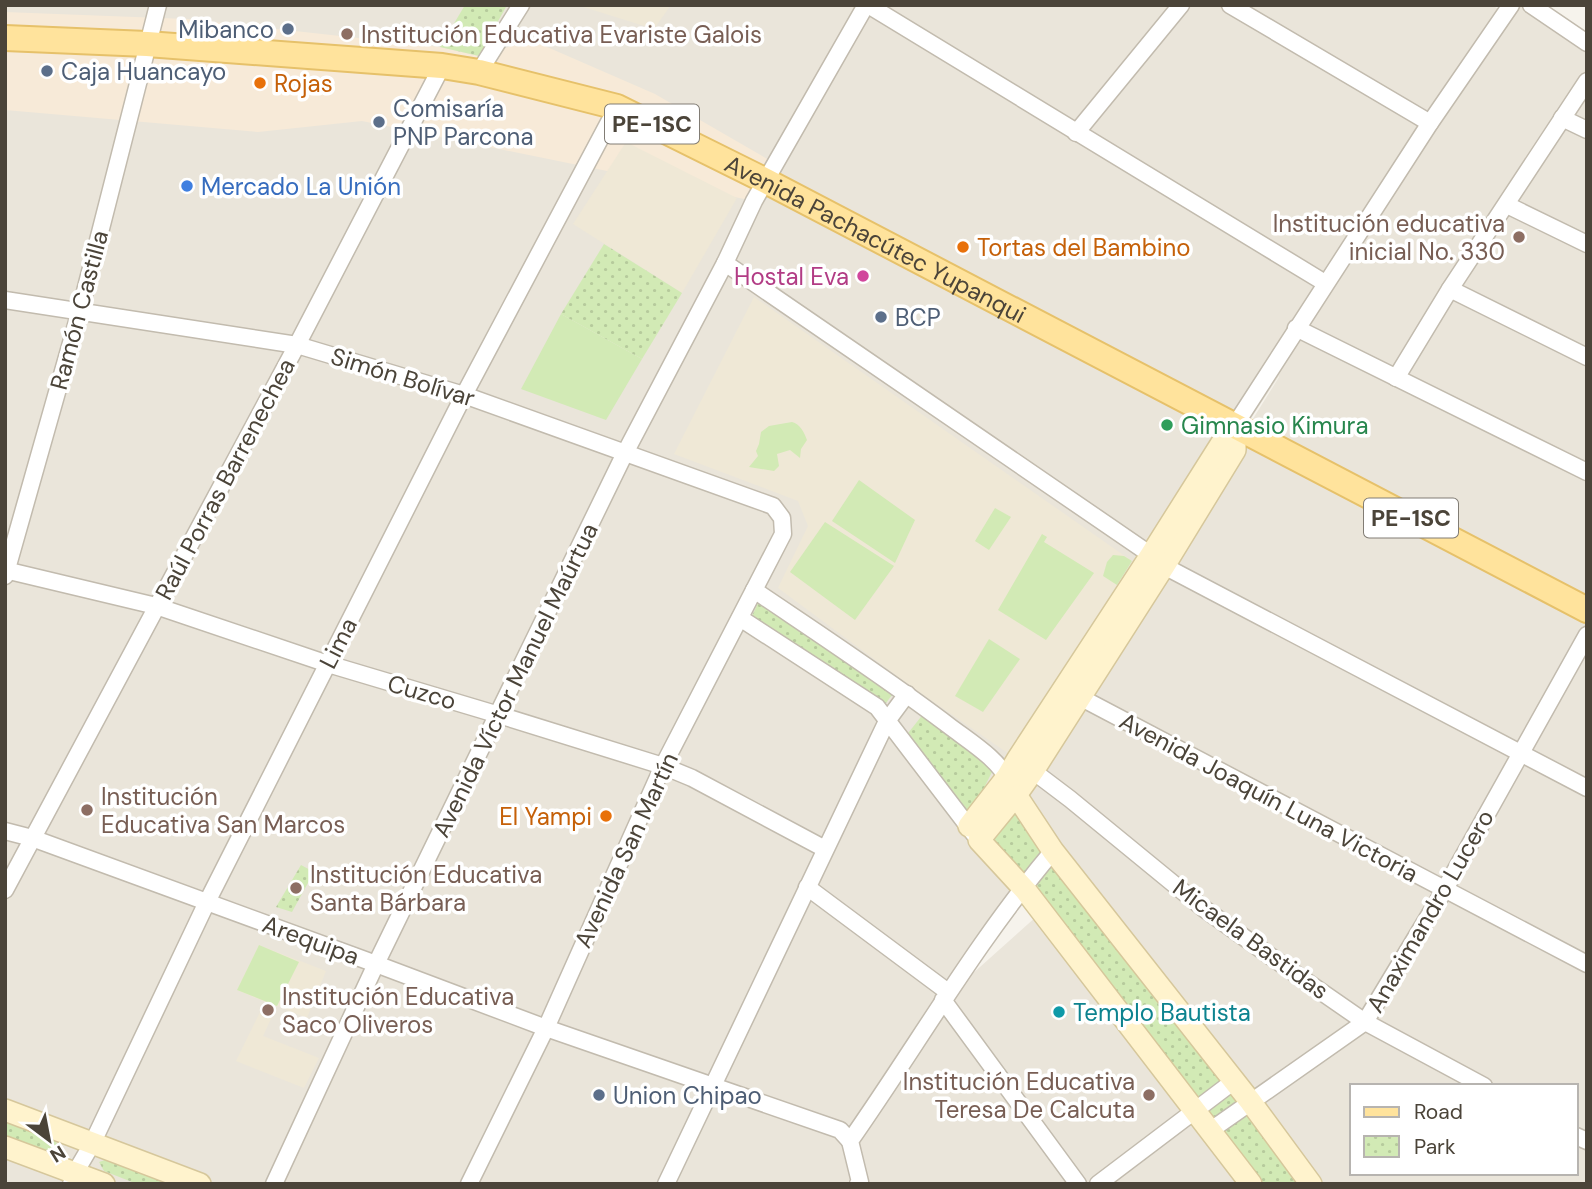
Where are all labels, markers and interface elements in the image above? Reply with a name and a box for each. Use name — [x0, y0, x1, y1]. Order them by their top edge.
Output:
place label: Mibanco — [178, 14, 274, 45]
place label: Institución Educativa Evariste Galois — [361, 19, 762, 50]
marker: Mibanco — [280, 21, 296, 37]
marker: Institución Educativa Evariste Galois — [339, 26, 355, 42]
place label: Caja Huancayo — [61, 56, 226, 87]
marker: Caja Huancayo — [39, 63, 55, 79]
place label: Rojas — [274, 68, 333, 99]
marker: Rojas — [252, 75, 268, 91]
place label: Comisaría PNP Parcona — [393, 93, 533, 152]
road number: PE-1SC — [605, 105, 699, 144]
marker: Comisaría PNP Parcona — [371, 114, 387, 130]
street label: Avenida Pachacútec Yupanqui — [720, 148, 1032, 330]
place label: Mercado La Unión — [201, 171, 401, 202]
marker: Mercado La Unión — [179, 178, 195, 194]
place label: Institución educativa inicial No. 330 — [1273, 208, 1505, 267]
street label: Ramón Castilla — [43, 227, 115, 393]
marker: Institución educativa inicial No. 330 — [1511, 229, 1527, 245]
place label: Tortas del Bambino — [977, 232, 1190, 263]
marker: Tortas del Bambino — [955, 239, 971, 255]
place label: Hostal Eva — [734, 261, 849, 292]
marker: Hostal Eva — [855, 268, 871, 284]
place label: BCP — [895, 302, 941, 333]
marker: BCP — [873, 309, 889, 325]
street label: Simón Bolívar — [327, 340, 479, 414]
street label: Raúl Porras Barrenechea — [148, 353, 302, 605]
place label: Gimnasio Kimura — [1181, 410, 1368, 441]
marker: Gimnasio Kimura — [1159, 417, 1175, 433]
road number: PE-1SC — [1364, 498, 1458, 538]
street label: Avenida Víctor Manuel Maúrtua — [425, 518, 605, 842]
street label: Lima — [312, 612, 364, 674]
street label: Cuzco — [384, 667, 460, 717]
street label: Avenida Joaquín Luna Victoria — [1114, 705, 1424, 889]
street label: Avenida San Martín — [567, 747, 685, 953]
place label: Institución Educativa San Marcos — [101, 781, 345, 840]
place label: El Yampi — [499, 801, 592, 832]
marker: Institución Educativa San Marcos — [79, 802, 95, 818]
street label: Anaximandro Lucero — [1359, 804, 1501, 1018]
marker: El Yampi — [598, 808, 614, 824]
place label: Institución Educativa Santa Bárbara — [310, 859, 542, 918]
street label: Micaela Bastidas — [1167, 872, 1335, 1006]
marker: Institución Educativa Santa Bárbara — [288, 880, 304, 896]
street label: Arequipa — [258, 908, 364, 972]
place label: Institución Educativa Saco Oliveros — [282, 981, 514, 1040]
place label: Templo Bautista — [1073, 997, 1251, 1028]
marker: Institución Educativa Saco Oliveros — [260, 1002, 276, 1018]
marker: Templo Bautista — [1051, 1004, 1067, 1020]
place label: Institución Educativa Teresa De Calcuta — [903, 1066, 1135, 1125]
place label: Union Chipao — [613, 1080, 762, 1111]
legend — [1350, 1084, 1578, 1175]
marker: Union Chipao — [591, 1087, 607, 1103]
marker: Institución Educativa Teresa De Calcuta — [1141, 1087, 1157, 1103]
text: Road — [1414, 1098, 1463, 1126]
north arrow — [14, 1105, 84, 1175]
text: Park — [1414, 1133, 1456, 1161]
text: N — [45, 1140, 70, 1168]

